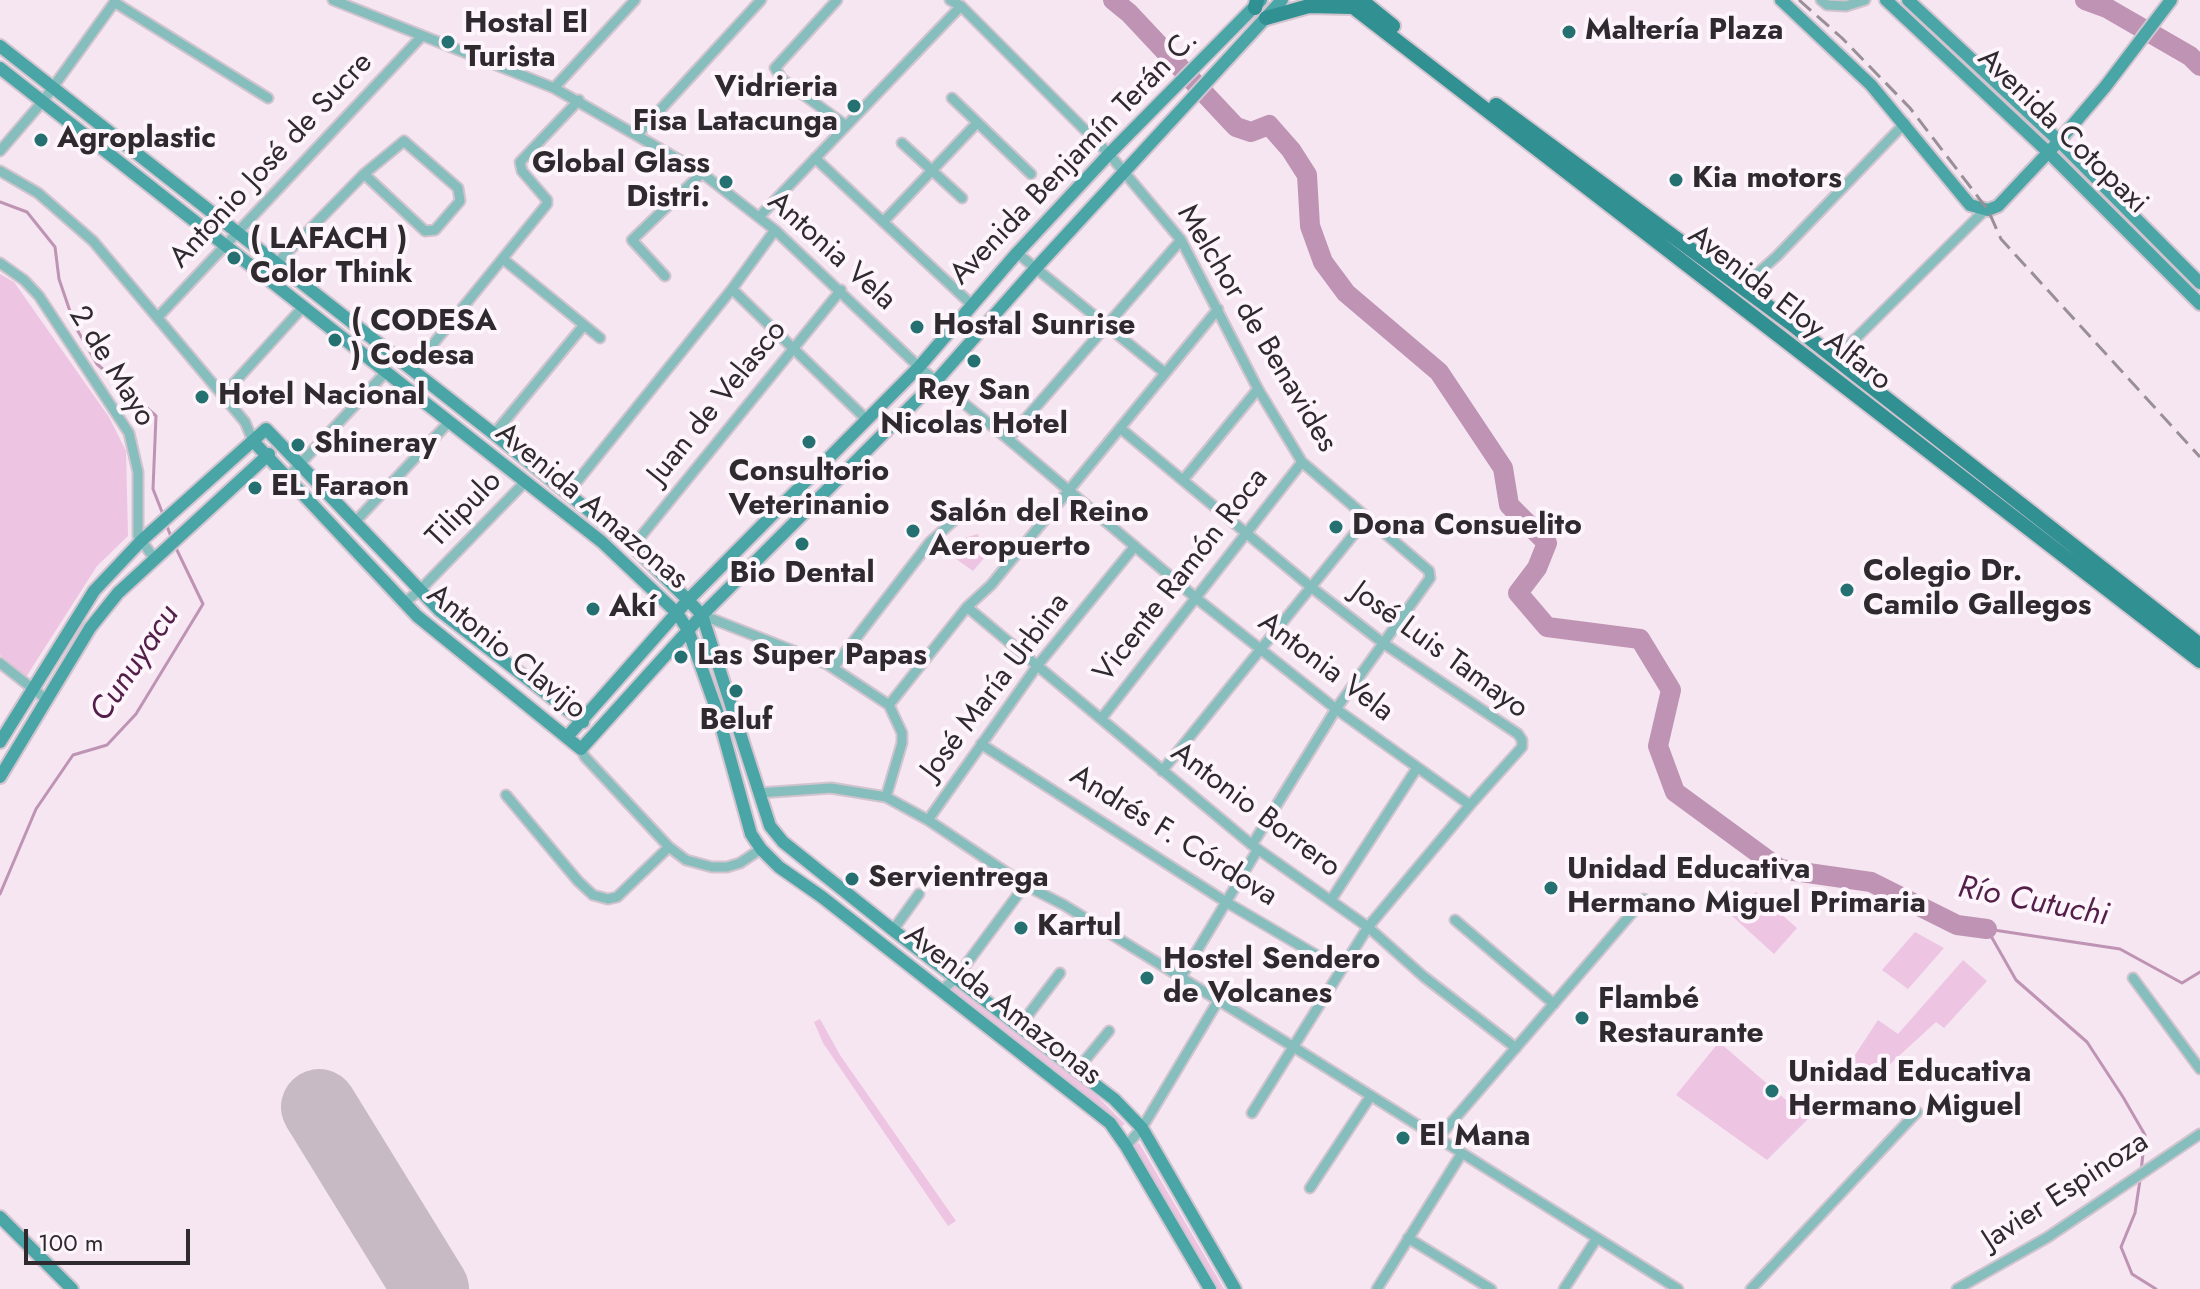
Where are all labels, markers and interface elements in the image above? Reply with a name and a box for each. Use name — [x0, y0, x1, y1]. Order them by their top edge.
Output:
place label: Hostal El Turista — [464, 7, 588, 78]
place label: Maltería Plaza — [1585, 14, 1783, 50]
street label: Avenida Benjamín Terán C. — [943, 23, 1207, 293]
marker: Maltería Plaza — [1560, 23, 1578, 41]
marker: Hostal El Turista — [439, 33, 457, 51]
street label: Avenida Cotopaxi — [1969, 42, 2155, 222]
street label: Antonio José de Sucre — [163, 46, 381, 276]
place label: Vidrieria Fisa Latacunga — [633, 71, 838, 142]
marker: Vidrieria Fisa Latacunga — [845, 97, 863, 115]
place label: Agroplastic — [57, 122, 216, 158]
marker: Agroplastic — [32, 131, 50, 149]
place label: Global Glass Distri. — [532, 147, 710, 218]
place label: Kia motors — [1692, 162, 1842, 198]
marker: Kia motors — [1667, 171, 1685, 189]
marker: Global Glass Distri. — [717, 173, 735, 191]
street label: Antonia Vela — [759, 185, 903, 319]
street label: Melchor de Benavides — [1168, 199, 1344, 459]
street label: Avenida Eloy Alfaro — [1680, 218, 1898, 400]
place label: ( LAFACH ) Color Think — [250, 223, 413, 294]
marker: ( LAFACH ) Color Think — [225, 249, 243, 267]
street label: 2 de Mayo — [60, 300, 162, 434]
place label: ( CODESA ) Codesa — [351, 305, 497, 376]
place label: Hostal Sunrise — [933, 309, 1135, 345]
street label: Juan de Velasco — [641, 314, 795, 492]
marker: Hostal Sunrise — [908, 318, 926, 336]
marker: ( CODESA ) Codesa — [326, 331, 344, 349]
marker: Rey San Nicolas Hotel — [965, 352, 983, 370]
place label: Rey San Nicolas Hotel — [880, 374, 1068, 444]
place label: Hotel Nacional — [218, 379, 425, 415]
marker: Hotel Nacional — [193, 388, 211, 406]
street label: Avenida Amazonas — [487, 416, 695, 598]
place label: Shineray — [314, 427, 437, 463]
marker: Consultorio Veterinanio — [800, 433, 818, 451]
marker: Shineray — [289, 436, 307, 454]
place label: Consultorio Veterinanio — [729, 455, 889, 526]
street label: Vicente Ramón Roca — [1087, 461, 1277, 691]
street label: Tilipulo — [420, 464, 510, 556]
place label: EL Faraon — [271, 470, 409, 506]
marker: EL Faraon — [246, 479, 264, 497]
place label: Salón del Reino Aeropuerto — [929, 496, 1149, 566]
place label: Dona Consuelito — [1352, 509, 1582, 545]
marker: Dona Consuelito — [1327, 518, 1345, 536]
marker: Salón del Reino Aeropuerto — [904, 522, 922, 540]
marker: Bio Dental — [793, 535, 811, 553]
place label: Colegio Dr. Camilo Gallegos — [1863, 555, 2092, 626]
place label: Bio Dental — [729, 557, 875, 593]
street label: José Luis Tamayo — [1344, 575, 1534, 727]
street label: Antonio Clavijo — [419, 578, 593, 728]
marker: Colegio Dr. Camilo Gallegos — [1838, 581, 1856, 599]
street label: José María Urbina — [914, 587, 1078, 787]
place label: Akí — [609, 591, 657, 627]
water label: Cunuyacu — [83, 598, 189, 730]
marker: Akí — [584, 600, 602, 618]
street label: Antonia Vela — [1250, 605, 1400, 731]
place label: Las Super Papas — [697, 639, 927, 675]
marker: Las Super Papas — [672, 648, 690, 666]
marker: Beluf — [727, 682, 745, 700]
place label: Beluf — [700, 704, 772, 740]
street label: Antonio Borrero — [1163, 736, 1347, 886]
street label: Andrés F. Córdova — [1063, 759, 1283, 915]
place label: Unidad Educativa Hermano Miguel Primaria — [1567, 853, 1926, 924]
place label: Servientrega — [868, 861, 1049, 897]
marker: Servientrega — [843, 870, 861, 888]
water label: Río Cutuchi — [1954, 870, 2112, 936]
marker: Unidad Educativa Hermano Miguel Primaria — [1542, 879, 1560, 897]
place label: Kartul — [1037, 910, 1121, 946]
street label: Avenida Amazonas — [896, 918, 1108, 1094]
marker: Kartul — [1012, 919, 1030, 937]
place label: Hostel Sendero de Volcanes — [1163, 943, 1380, 1014]
marker: Hostel Sendero de Volcanes — [1138, 969, 1156, 987]
place label: Flambé Restaurante — [1598, 983, 1764, 1054]
marker: Flambé Restaurante — [1573, 1009, 1591, 1027]
place label: Unidad Educativa Hermano Miguel — [1788, 1056, 2031, 1126]
marker: Unidad Educativa Hermano Miguel — [1763, 1082, 1781, 1100]
place label: El Mana — [1419, 1120, 1531, 1156]
street label: Javier Espinoza — [1976, 1125, 2156, 1259]
marker: El Mana — [1394, 1129, 1412, 1147]
scale bar — [28, 1213, 194, 1263]
text: 100 m — [38, 1225, 104, 1260]

